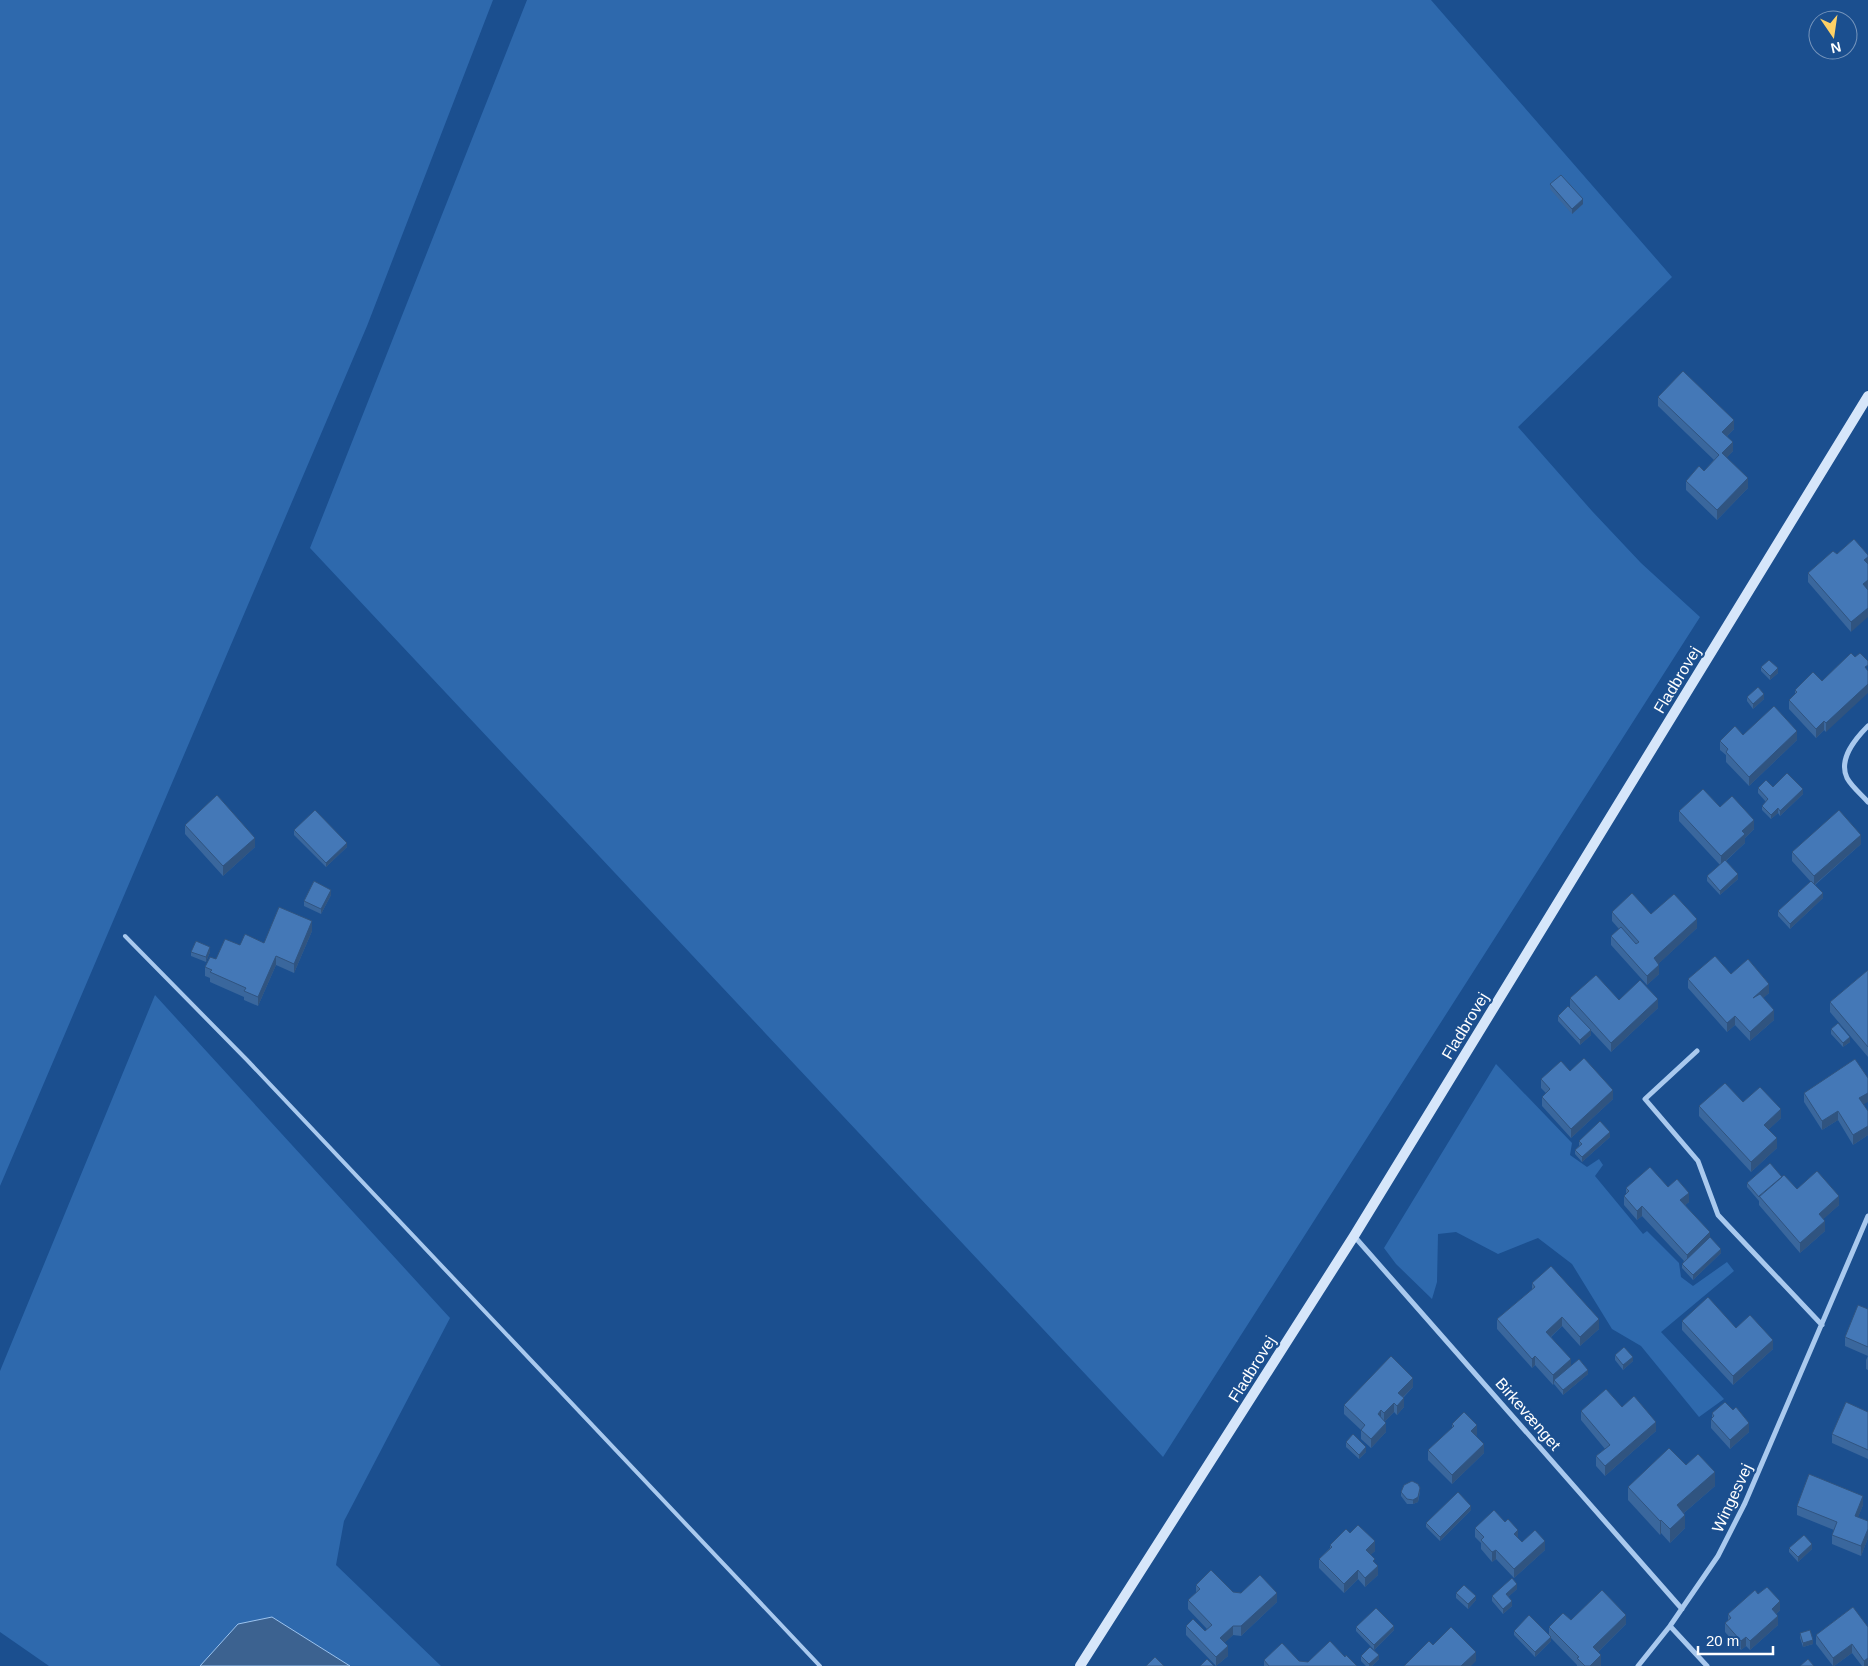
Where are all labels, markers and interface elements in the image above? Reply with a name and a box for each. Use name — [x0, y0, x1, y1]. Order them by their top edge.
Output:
north arrow — [1808, 10, 1858, 60]
text: N — [1829, 39, 1843, 57]
street label: Fladbrovej — [1650, 644, 1704, 716]
street label: Fladbrovej — [1438, 990, 1492, 1062]
street label: Fladbrovej — [1225, 1333, 1279, 1405]
street label: Birkevænget — [1492, 1375, 1564, 1454]
street label: Wingesvej — [1709, 1461, 1755, 1535]
scale bar — [1698, 1624, 1773, 1656]
text: 20 m — [1706, 1632, 1739, 1649]

